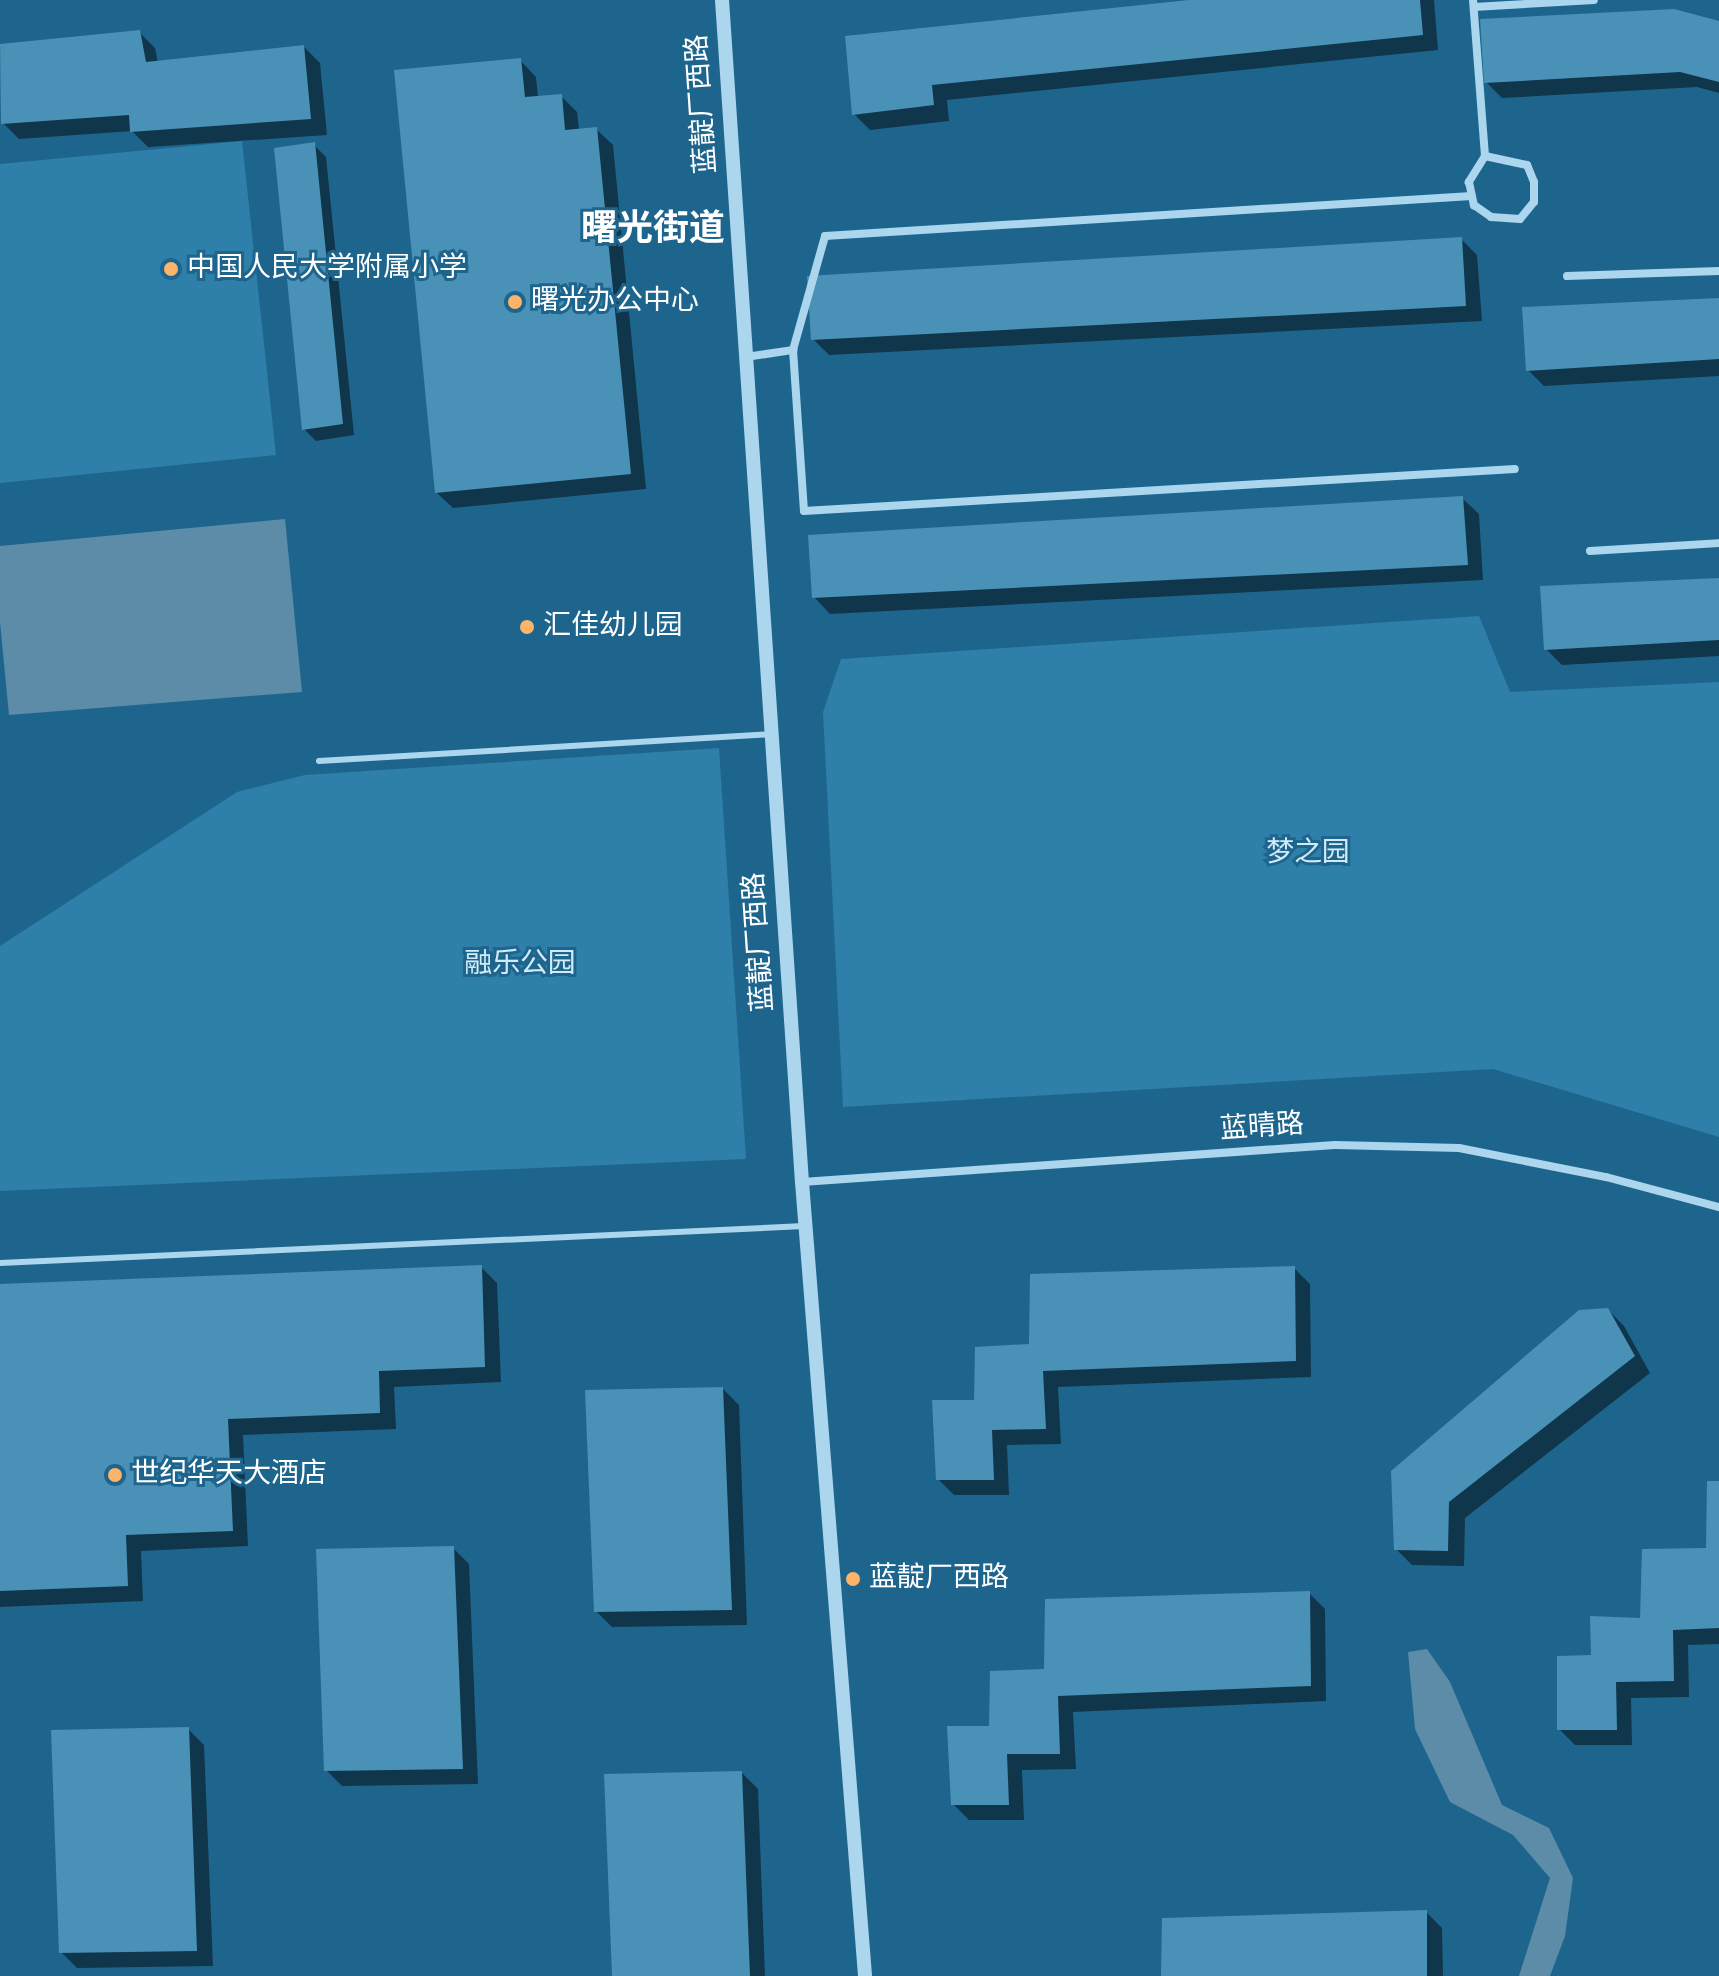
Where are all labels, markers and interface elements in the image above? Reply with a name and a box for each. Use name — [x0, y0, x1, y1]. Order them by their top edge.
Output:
street label: 蓝靛厂西路 — [681, 33, 725, 175]
district label: 曙光街道 — [581, 210, 725, 254]
place label: 中国人民大学附属小学 — [187, 252, 467, 286]
marker: 中国人民大学附属小学 — [162, 260, 180, 278]
place label: 曙光办公中心 — [531, 285, 699, 319]
marker: 曙光办公中心 — [506, 293, 524, 311]
place label: 汇佳幼儿园 — [543, 610, 683, 644]
marker: 汇佳幼儿园 — [518, 618, 536, 636]
park label: 梦之园 — [1266, 837, 1350, 871]
street label: 蓝靛厂西路 — [738, 871, 782, 1013]
park label: 融乐公园 — [464, 948, 576, 982]
street label: 蓝晴路 — [1219, 1108, 1305, 1148]
place label: 世纪华天大酒店 — [131, 1458, 327, 1492]
marker: 世纪华天大酒店 — [106, 1466, 124, 1484]
place label: 蓝靛厂西路 — [869, 1562, 1009, 1596]
marker: 蓝靛厂西路 — [844, 1570, 862, 1588]

